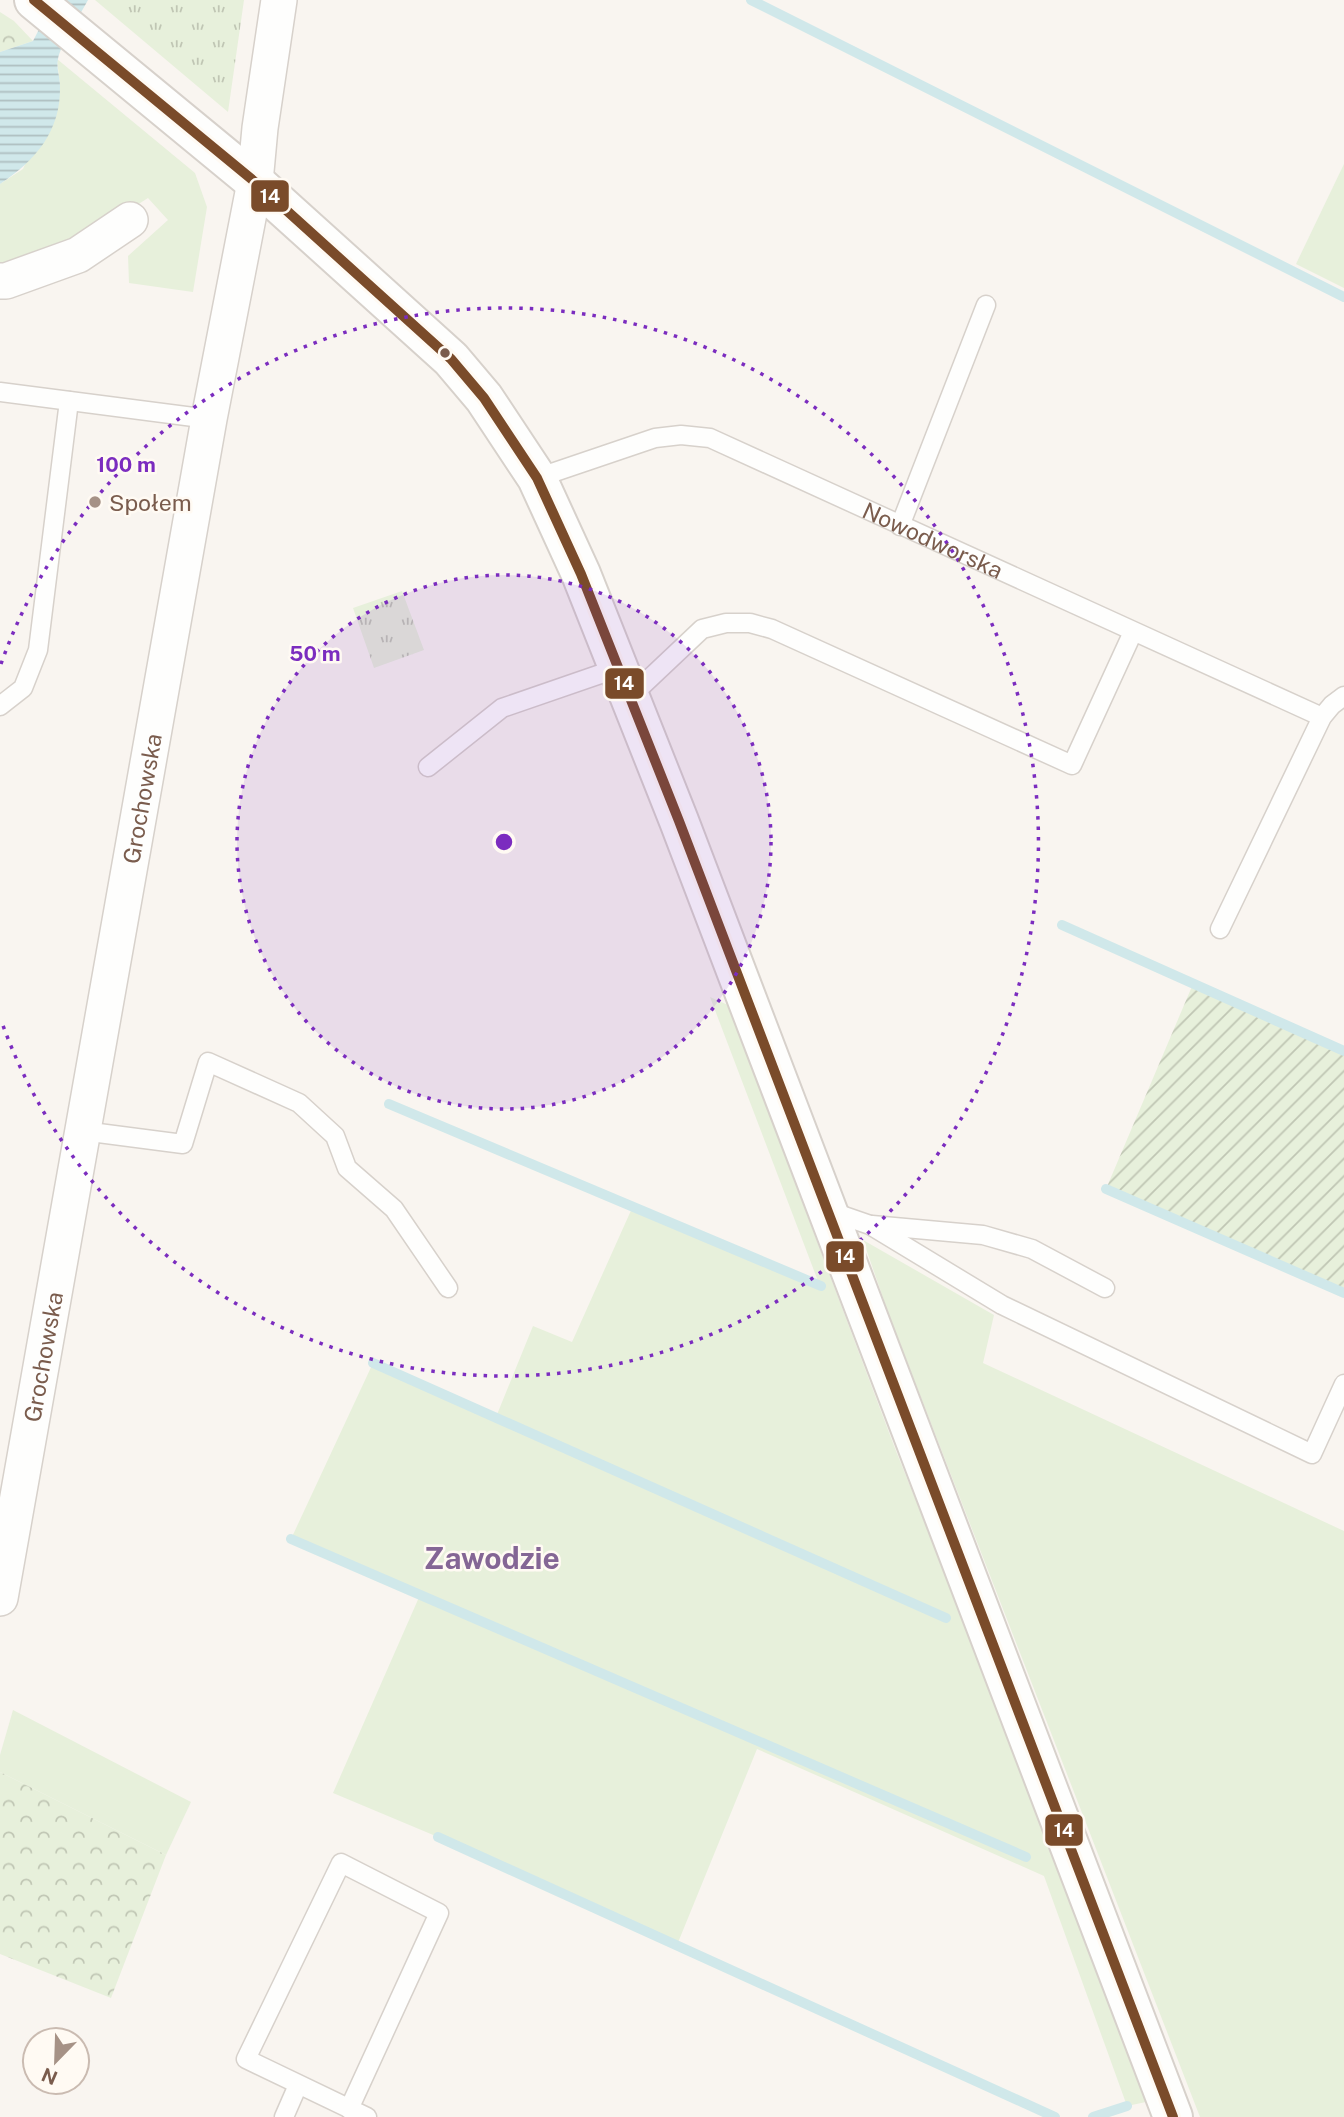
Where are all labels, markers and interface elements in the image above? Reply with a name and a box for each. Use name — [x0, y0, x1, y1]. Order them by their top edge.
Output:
line badge: 14 — [250, 179, 290, 213]
text: 14 — [260, 185, 280, 207]
unlabelled marker — [438, 346, 452, 360]
text: 100 m — [96, 452, 156, 477]
place label: Społem — [109, 489, 192, 516]
marker: Społem — [87, 494, 103, 510]
street label: Nowodworska — [859, 496, 1007, 583]
text: 50 m — [289, 641, 341, 666]
line badge: 14 — [604, 667, 645, 700]
text: 14 — [614, 672, 634, 694]
street label: Grochowska — [117, 731, 167, 866]
centre of rings — [492, 830, 516, 854]
line badge: 14 — [825, 1240, 865, 1273]
text: 14 — [835, 1245, 855, 1267]
street label: Grochowska — [18, 1289, 68, 1424]
district label: Zawodzie — [424, 1540, 560, 1576]
line badge: 14 — [1044, 1813, 1084, 1847]
text: 14 — [1054, 1819, 1074, 1841]
north arrow — [21, 2026, 91, 2096]
text: N — [38, 2064, 60, 2090]

